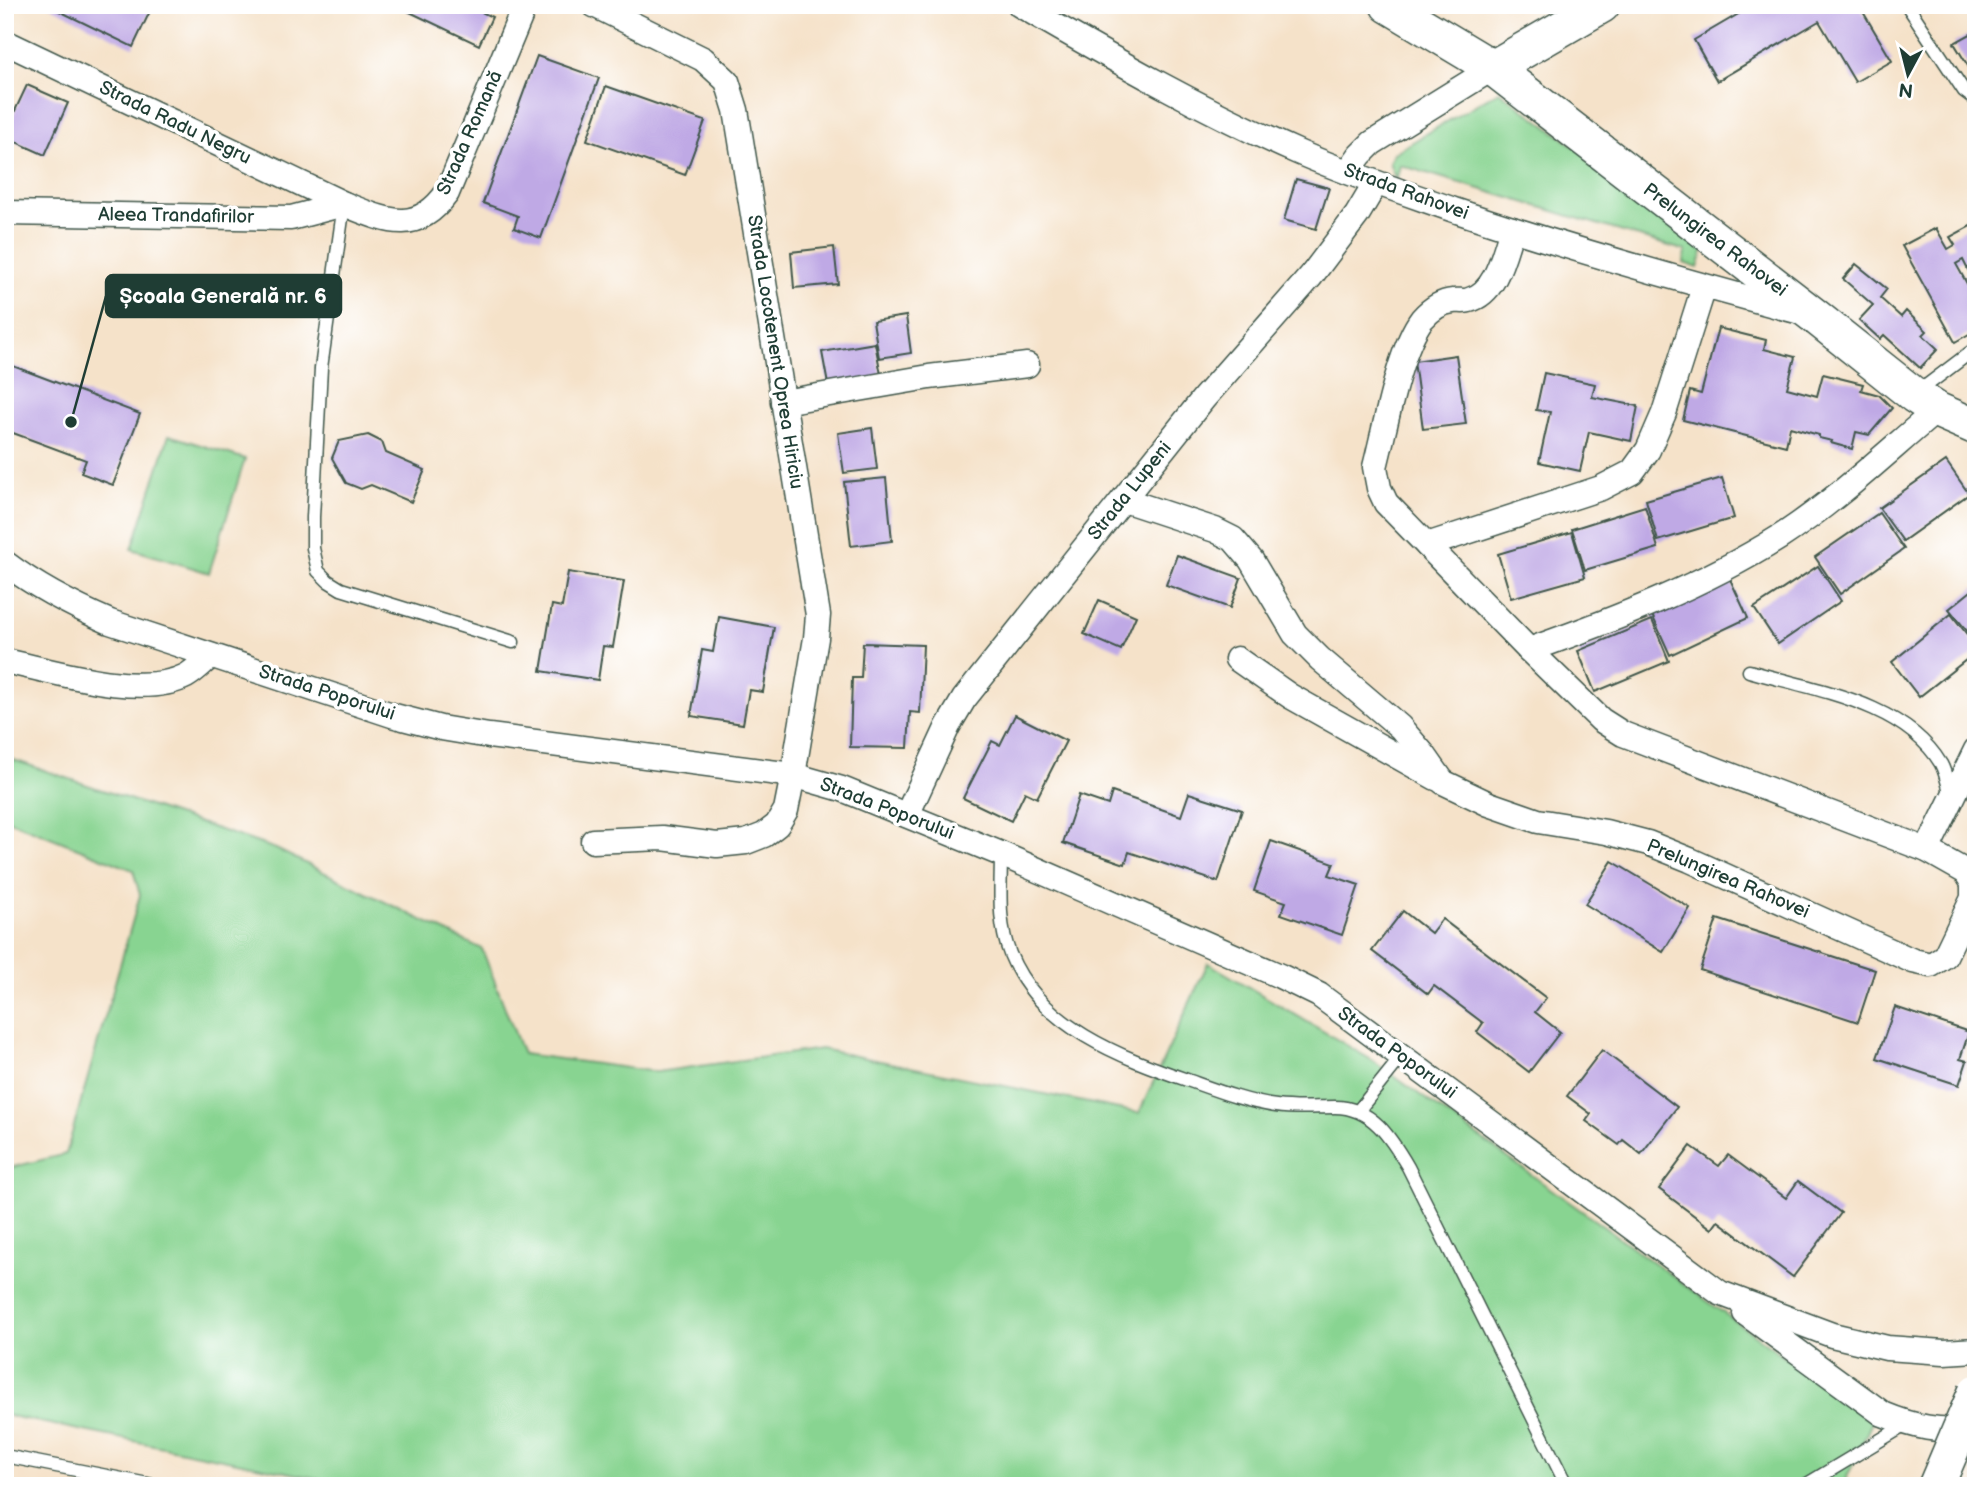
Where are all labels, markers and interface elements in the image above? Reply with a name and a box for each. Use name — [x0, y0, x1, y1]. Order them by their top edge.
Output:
north arrow — [1872, 38, 1942, 108]
street label: Strada Romană — [432, 67, 508, 199]
street label: Strada Radu Negru — [95, 76, 255, 170]
text: N — [1898, 77, 1915, 102]
street label: Strada Rahovei — [1340, 159, 1472, 225]
street label: Prelungirea Rahovei — [1638, 178, 1792, 302]
street label: Aleea Trandafirilor — [98, 203, 255, 229]
street label: Strada Locotenent Oprea Hiriciu — [742, 213, 808, 491]
callout: Școala Generală nr. 6 — [106, 275, 341, 317]
text: Școala Generală nr. 6 — [119, 284, 327, 309]
street label: Strada Lupeni — [1083, 437, 1177, 545]
street label: Strada Poporului — [256, 660, 398, 726]
street label: Strada Poporului — [817, 773, 957, 845]
street label: Prelungirea Rahovei — [1643, 834, 1813, 924]
street label: Strada Poporului — [1333, 1002, 1461, 1104]

